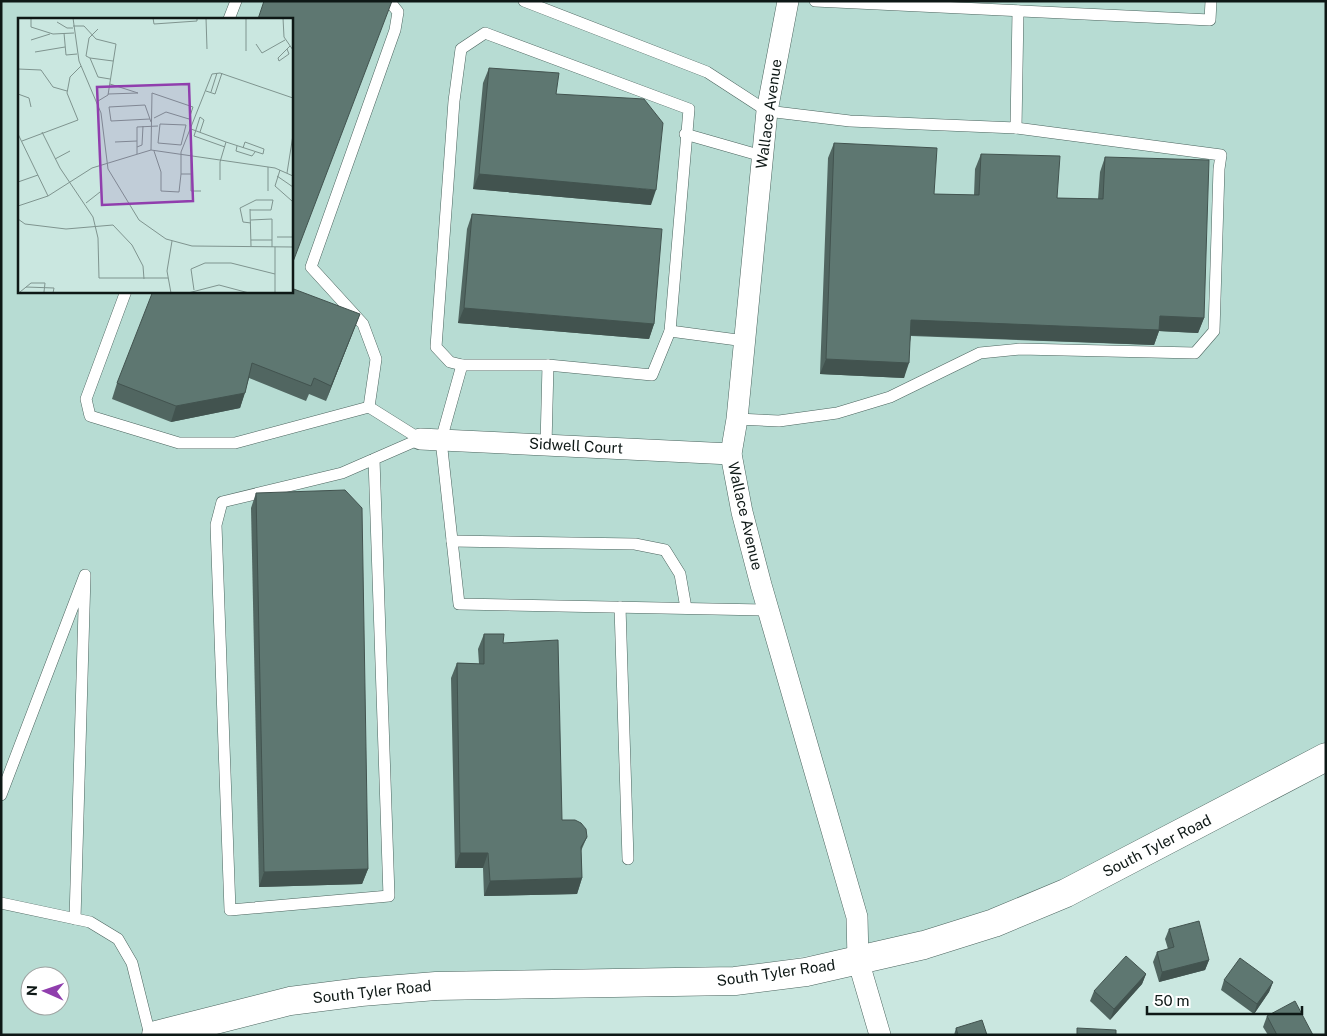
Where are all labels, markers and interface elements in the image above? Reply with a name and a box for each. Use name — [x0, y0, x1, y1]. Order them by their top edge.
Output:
inset map — [18, 18, 292, 292]
street label: Wallace Avenue — [752, 58, 785, 170]
street label: Sidwell Court — [528, 435, 624, 456]
street label: Wallace Avenue — [725, 460, 766, 572]
street label: South Tyler Road — [1100, 811, 1214, 880]
street label: South Tyler Road — [716, 956, 836, 989]
north arrow — [20, 966, 70, 1016]
street label: South Tyler Road — [312, 977, 432, 1006]
scale bar — [1147, 984, 1302, 1016]
text: N — [24, 985, 40, 996]
text: 50 m — [1154, 992, 1189, 1009]

